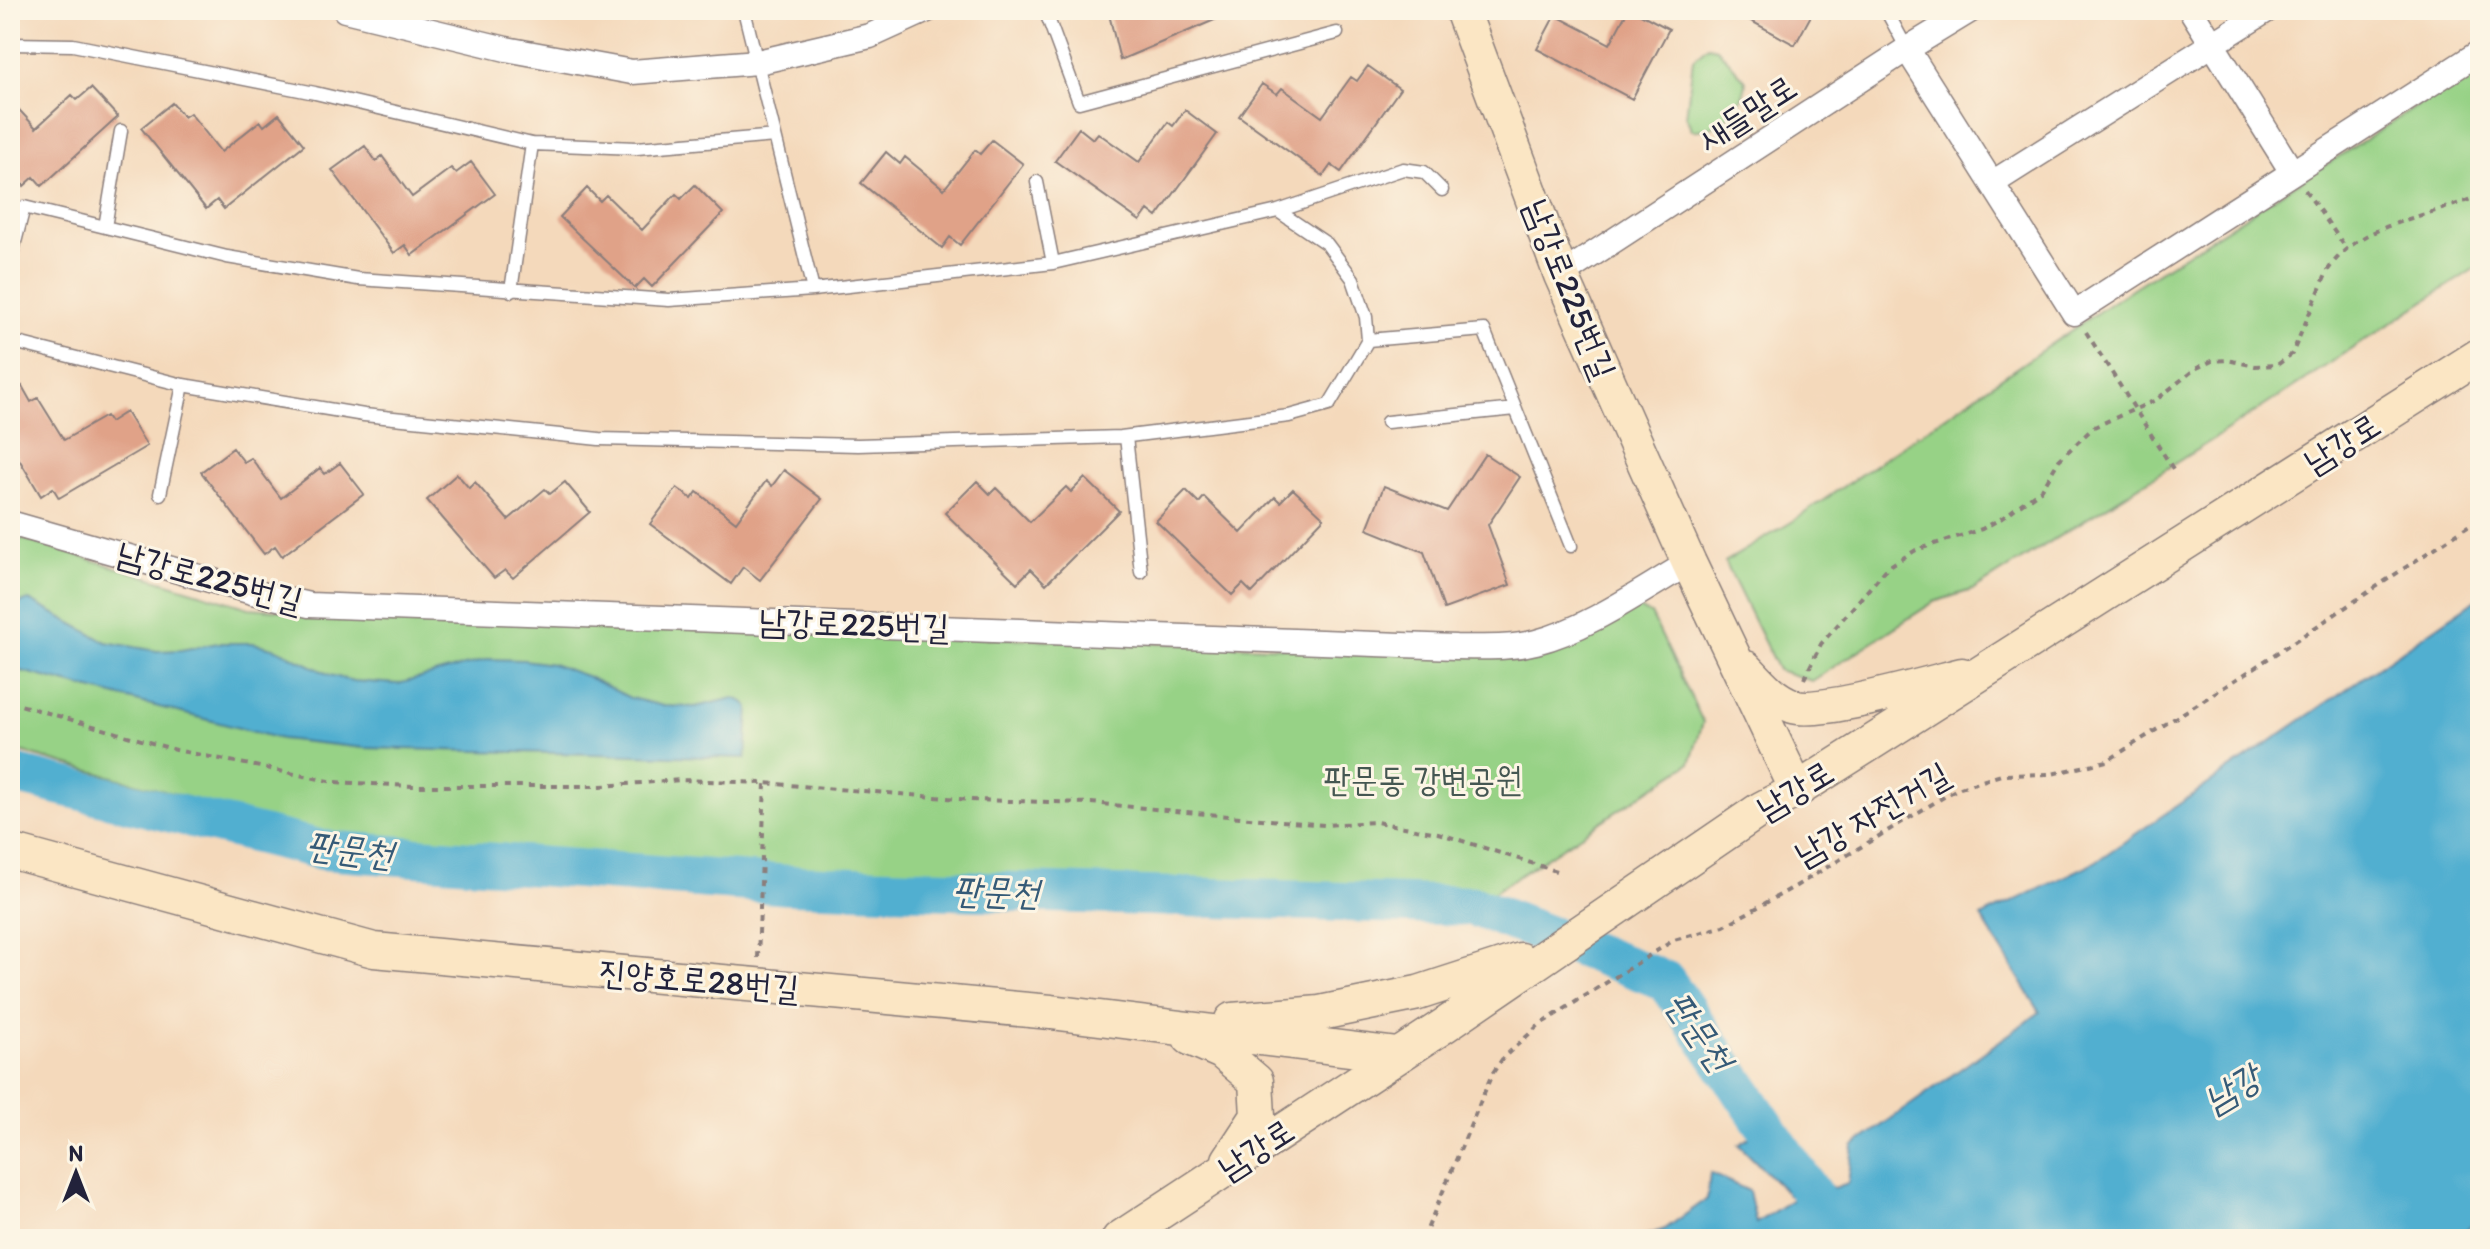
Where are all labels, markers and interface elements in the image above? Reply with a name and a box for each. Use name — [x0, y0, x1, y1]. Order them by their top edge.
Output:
street label: 새들말로 — [1690, 66, 1804, 160]
street label: 남강로225번길 — [1515, 193, 1625, 385]
street label: 남강로 — [2296, 404, 2388, 482]
street label: 남강로225번길 — [113, 533, 307, 621]
street label: 남강로225번길 — [758, 600, 950, 648]
street label: 남강로 — [1749, 751, 1841, 829]
street label: 남강 자전거길 — [1787, 753, 1957, 875]
park label: 판문동 강변공원 — [1323, 759, 1523, 800]
water label: 판문천 — [304, 822, 399, 876]
water label: 판문천 — [952, 868, 1043, 914]
street label: 진양호로28번길 — [597, 951, 801, 1009]
water label: 판문천 — [1657, 983, 1744, 1081]
water label: 남강 — [2196, 1053, 2271, 1121]
street label: 남강로 — [1210, 1109, 1302, 1189]
north arrow — [36, 1133, 116, 1213]
text: N — [69, 1140, 83, 1167]

